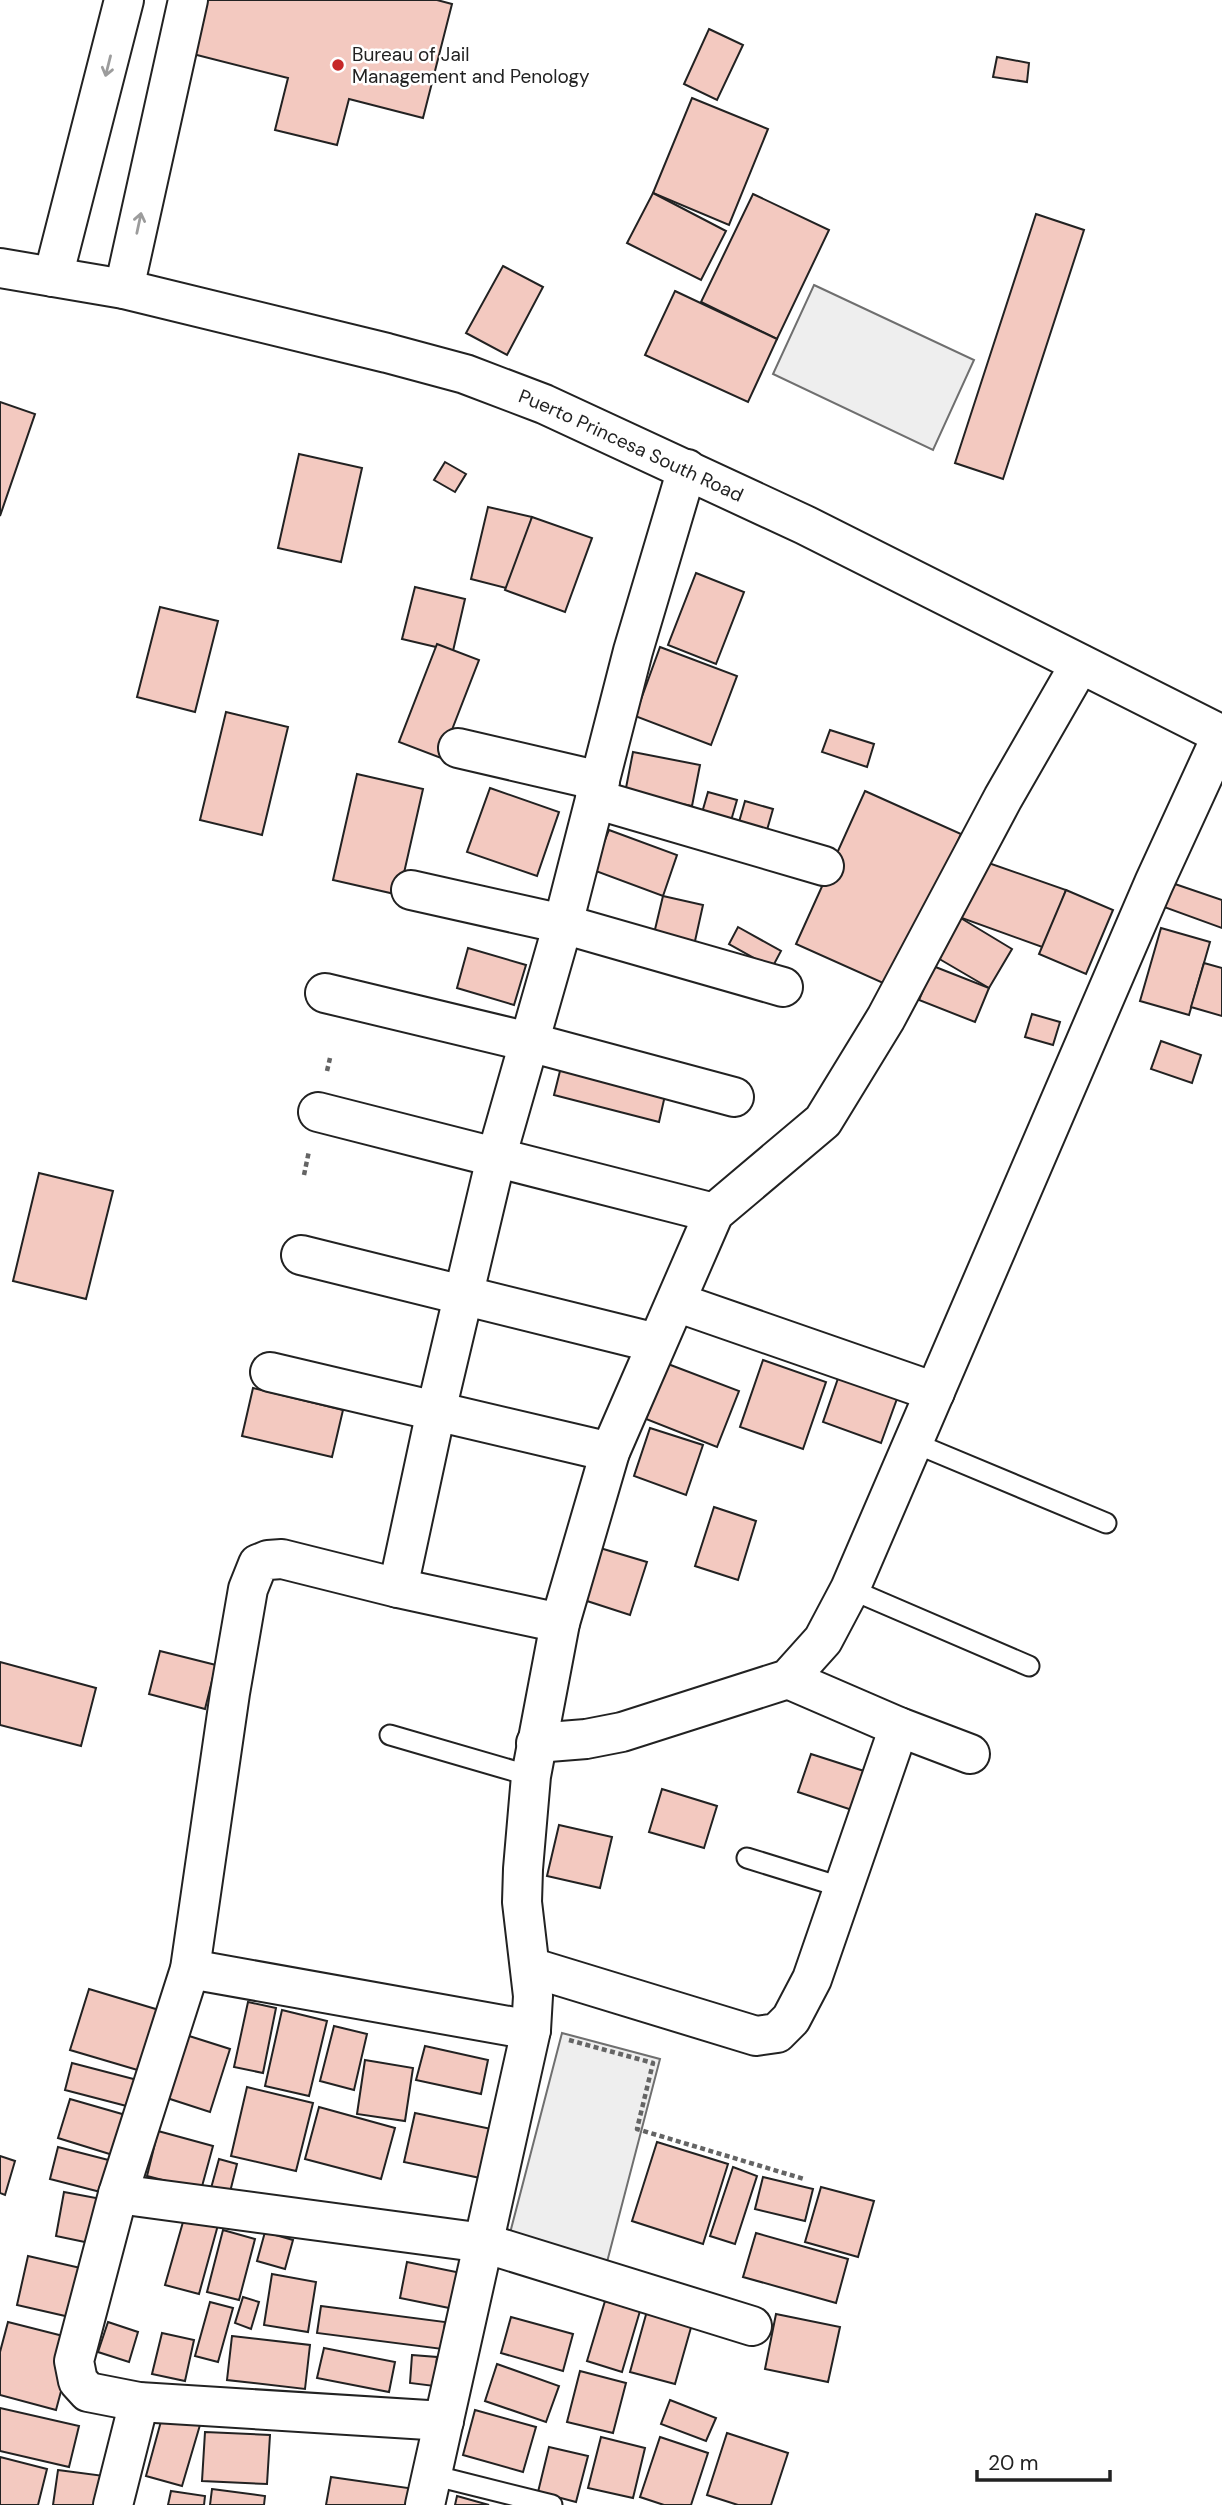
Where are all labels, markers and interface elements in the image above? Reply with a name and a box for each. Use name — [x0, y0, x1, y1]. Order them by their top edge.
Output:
place label: Bureau of Jail Management and Penology — [352, 42, 590, 89]
one-way arrow — [101, 54, 114, 77]
marker: Bureau of Jail Management and Penology — [330, 57, 346, 73]
one-way arrow — [132, 212, 146, 235]
street label: Puerto Princesa South Road — [515, 384, 747, 508]
scale bar — [977, 2438, 1110, 2482]
text: 20 m — [988, 2449, 1039, 2477]

